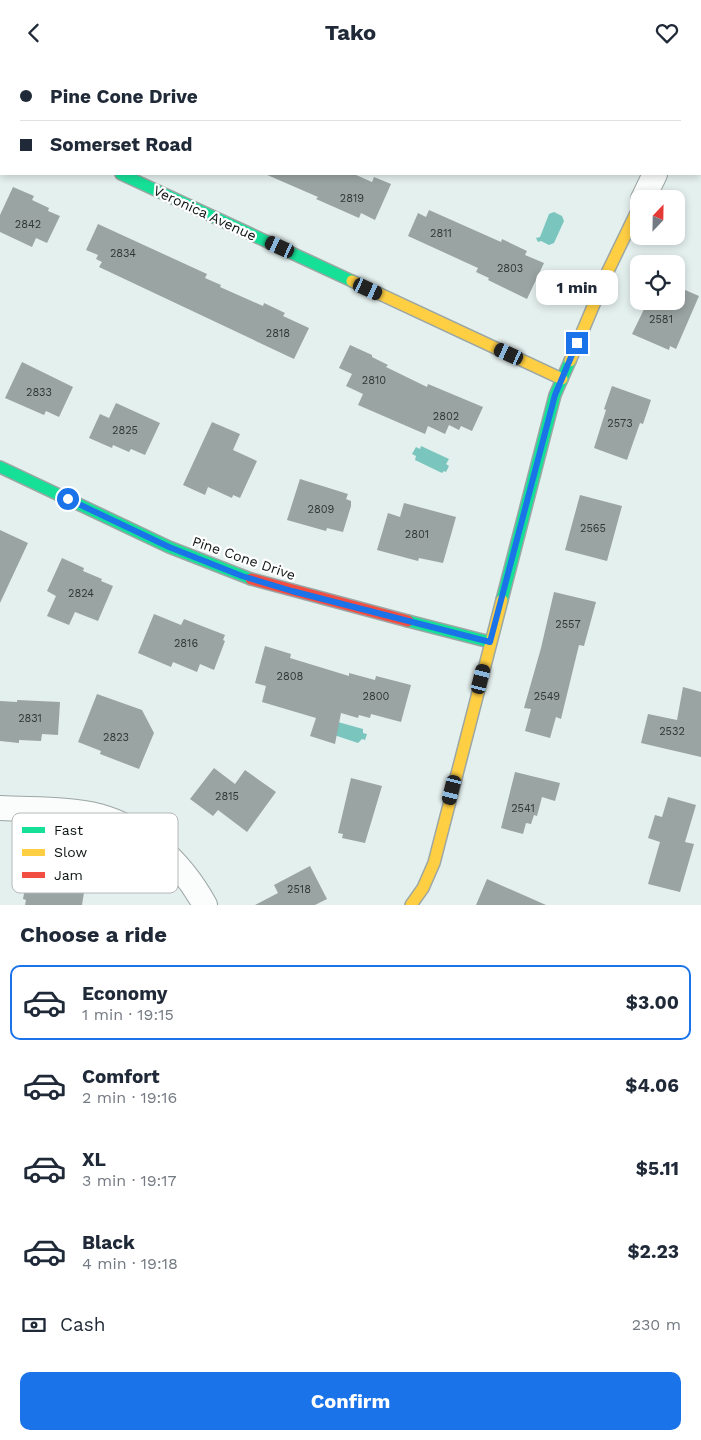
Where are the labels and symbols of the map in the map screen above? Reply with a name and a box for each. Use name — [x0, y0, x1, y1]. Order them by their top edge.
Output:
street label: Veronica Avenue — [151, 182, 259, 244]
north arrow — [630, 190, 685, 245]
house number: 2819 — [340, 192, 364, 205]
house number: 2842 — [15, 218, 41, 231]
house number: 2811 — [430, 227, 452, 240]
car — [263, 234, 296, 260]
house number: 2834 — [110, 247, 136, 260]
house number: 2803 — [497, 262, 523, 275]
callout: 1 min — [536, 271, 618, 305]
car — [351, 276, 384, 302]
house number: 2581 — [649, 313, 673, 326]
house number: 2818 — [266, 327, 290, 340]
route end — [566, 332, 588, 354]
car — [492, 341, 525, 367]
house number: 2810 — [362, 374, 386, 387]
house number: 2833 — [26, 386, 52, 399]
house number: 2802 — [433, 410, 459, 423]
house number: 2573 — [607, 417, 633, 430]
house number: 2825 — [112, 424, 138, 437]
route start — [57, 488, 79, 510]
house number: 2809 — [308, 503, 335, 516]
house number: 2565 — [580, 522, 606, 535]
house number: 2801 — [405, 528, 429, 541]
street label: Pine Cone Drive — [190, 533, 298, 583]
house number: 2824 — [68, 587, 94, 600]
house number: 2557 — [555, 618, 581, 631]
house number: 2816 — [174, 637, 198, 650]
car — [470, 663, 491, 695]
house number: 2808 — [277, 670, 304, 683]
house number: 2800 — [363, 690, 390, 703]
house number: 2549 — [534, 690, 560, 703]
house number: 2831 — [18, 712, 42, 725]
house number: 2532 — [659, 725, 685, 738]
house number: 2823 — [103, 731, 129, 744]
car — [441, 774, 462, 806]
house number: 2815 — [215, 790, 239, 803]
house number: 2541 — [511, 802, 535, 815]
legend — [12, 813, 178, 893]
text: Fast — [54, 822, 83, 838]
text: Slow — [54, 844, 87, 860]
text: Jam — [54, 867, 83, 883]
house number: 2518 — [287, 883, 311, 896]

